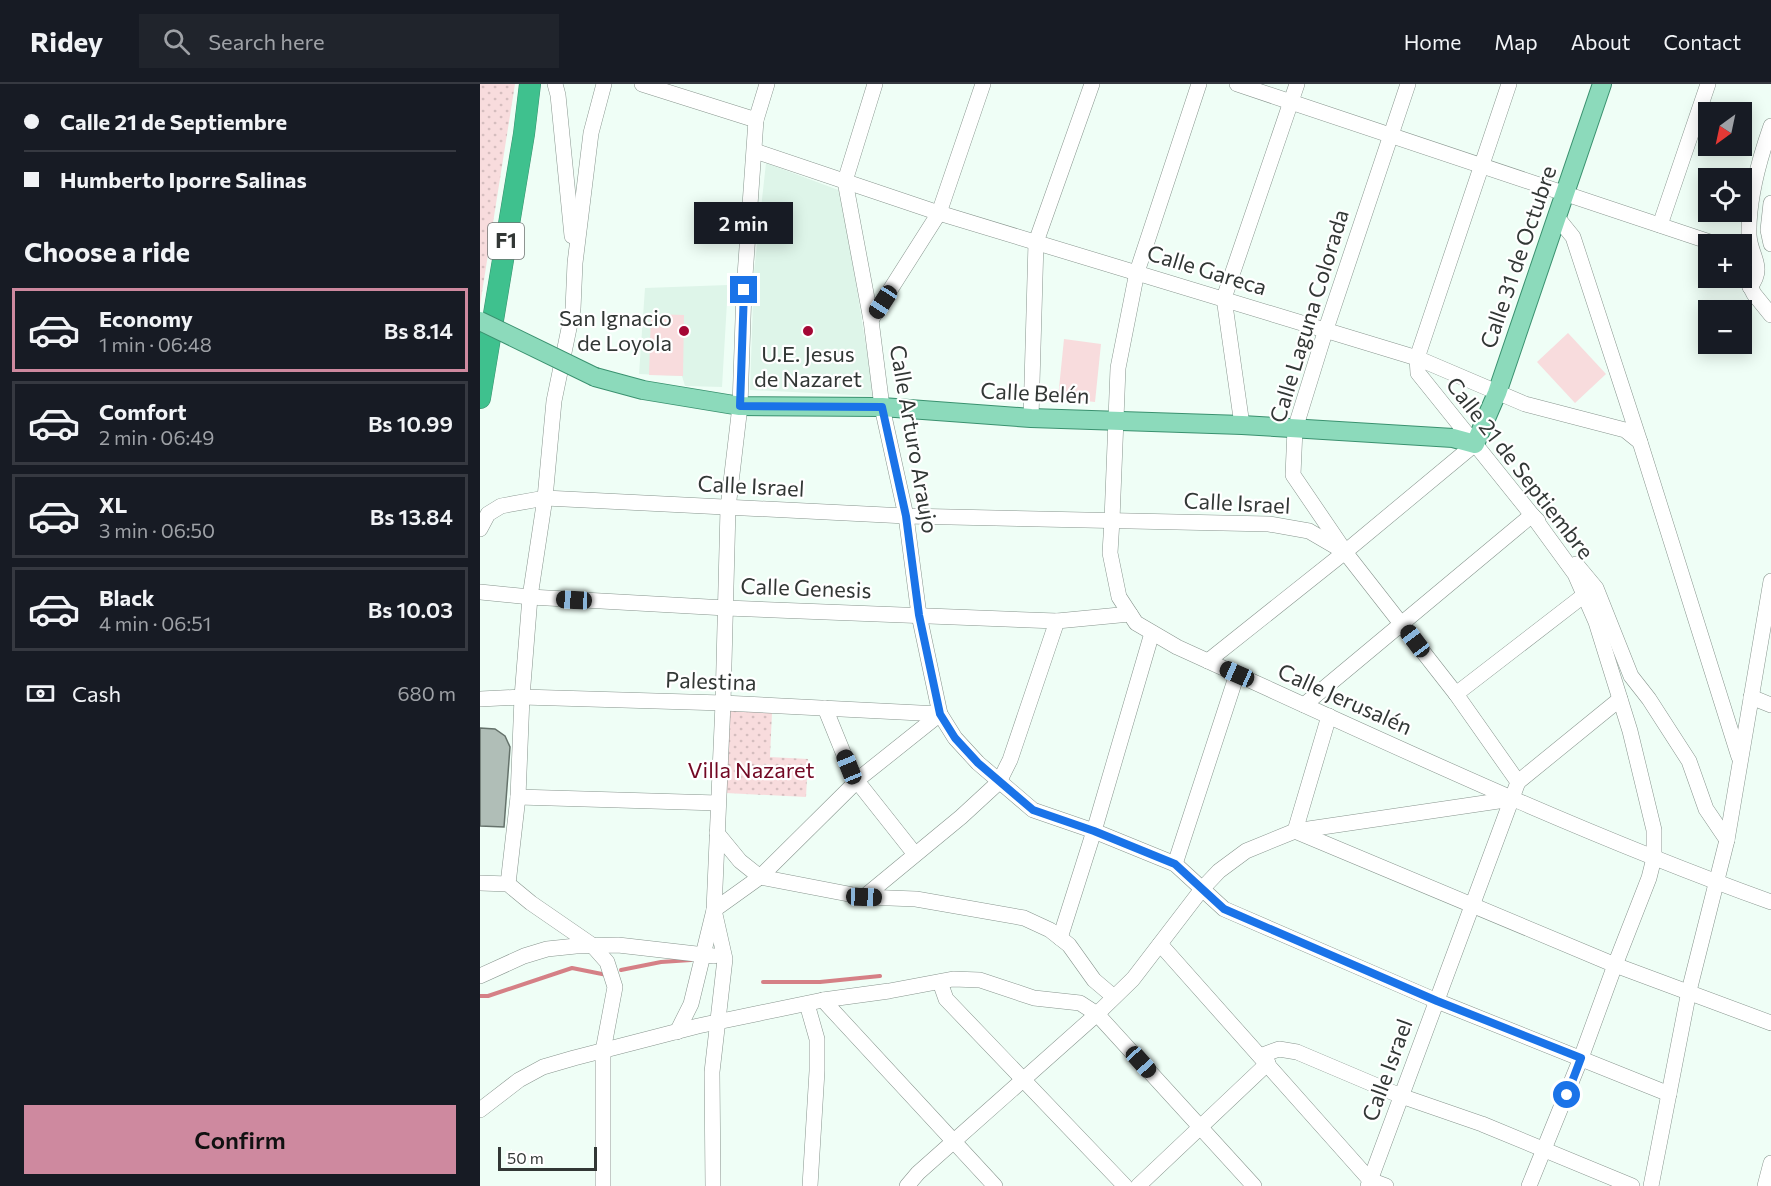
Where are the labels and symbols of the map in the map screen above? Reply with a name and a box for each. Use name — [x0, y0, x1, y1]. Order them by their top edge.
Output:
north arrow — [1698, 102, 1752, 156]
street label: Calle 31 de Octubre — [1474, 162, 1561, 352]
callout: 2 min — [694, 203, 794, 245]
street label: Calle Laguna Colorada — [1263, 206, 1354, 426]
road number: F1 — [488, 223, 524, 259]
street label: Calle Gareca — [1144, 239, 1270, 301]
route end — [730, 276, 757, 303]
car — [866, 282, 900, 322]
place label: San Ignacio de Loyola — [559, 304, 672, 356]
marker: San Ignacio de Loyola — [677, 324, 691, 338]
marker: U.E. Jesus de Nazaret — [801, 324, 815, 338]
place label: U.E. Jesus de Nazaret — [754, 340, 862, 392]
street label: Calle Arturo Araujo — [885, 343, 944, 535]
street label: Calle 21 de Septiembre — [1441, 371, 1600, 564]
street label: Calle Belén — [980, 376, 1090, 409]
street label: Calle Israel — [697, 469, 805, 502]
street label: Calle Israel — [1183, 486, 1291, 519]
street label: Calle Genesis — [740, 572, 872, 603]
car — [556, 590, 592, 610]
car — [1397, 621, 1433, 661]
street label: Calle Jerusalén — [1274, 657, 1416, 740]
car — [1217, 658, 1257, 690]
street label: Palestina — [665, 665, 757, 696]
car — [834, 747, 864, 787]
park label: Villa Nazaret — [687, 756, 815, 783]
car — [846, 887, 882, 907]
street label: Calle Israel — [1356, 1015, 1418, 1125]
car — [1122, 1043, 1160, 1081]
route start — [1553, 1081, 1580, 1108]
scale bar — [498, 1144, 597, 1172]

